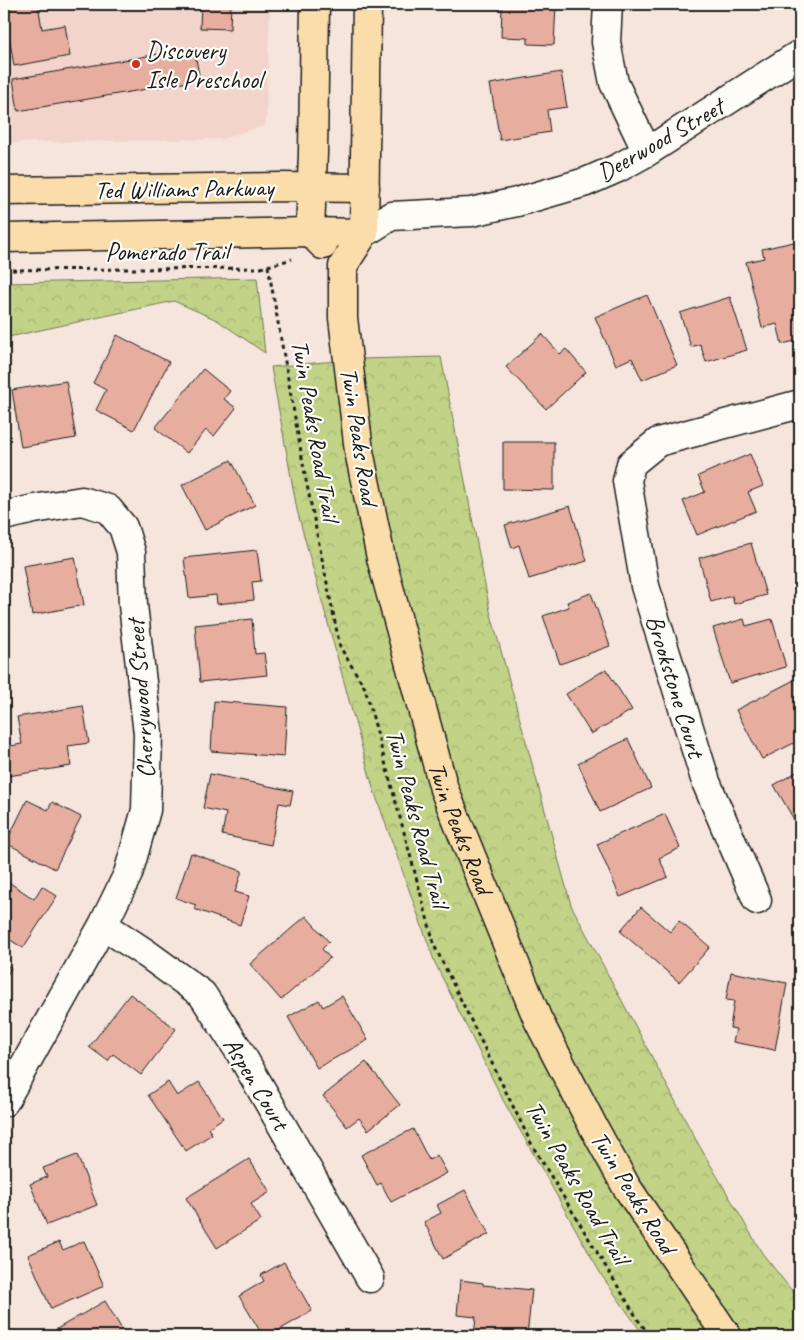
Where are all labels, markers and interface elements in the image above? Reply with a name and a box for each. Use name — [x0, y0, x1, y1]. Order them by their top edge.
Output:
place label: Discovery Isle Preschool — [146, 35, 267, 96]
marker: Discovery Isle Preschool — [130, 58, 142, 70]
street label: Deerwood Street — [592, 89, 733, 189]
street label: Ted Williams Parkway — [94, 171, 276, 207]
street label: Pomerado Trail — [105, 236, 233, 268]
street label: Twin Peaks Road Trail — [283, 337, 347, 528]
street label: Twin Peaks Road — [332, 365, 386, 511]
street label: Brookstone Court — [638, 611, 713, 764]
street label: Cherrywood Street — [119, 615, 163, 779]
street label: Twin Peaks Road Trail — [378, 726, 457, 915]
street label: Twin Peaks Road — [420, 759, 501, 903]
street label: Aspen Court — [216, 1031, 298, 1138]
street label: Twin Peaks Road Trail — [519, 1095, 637, 1269]
street label: Twin Peaks Road — [584, 1125, 684, 1259]

